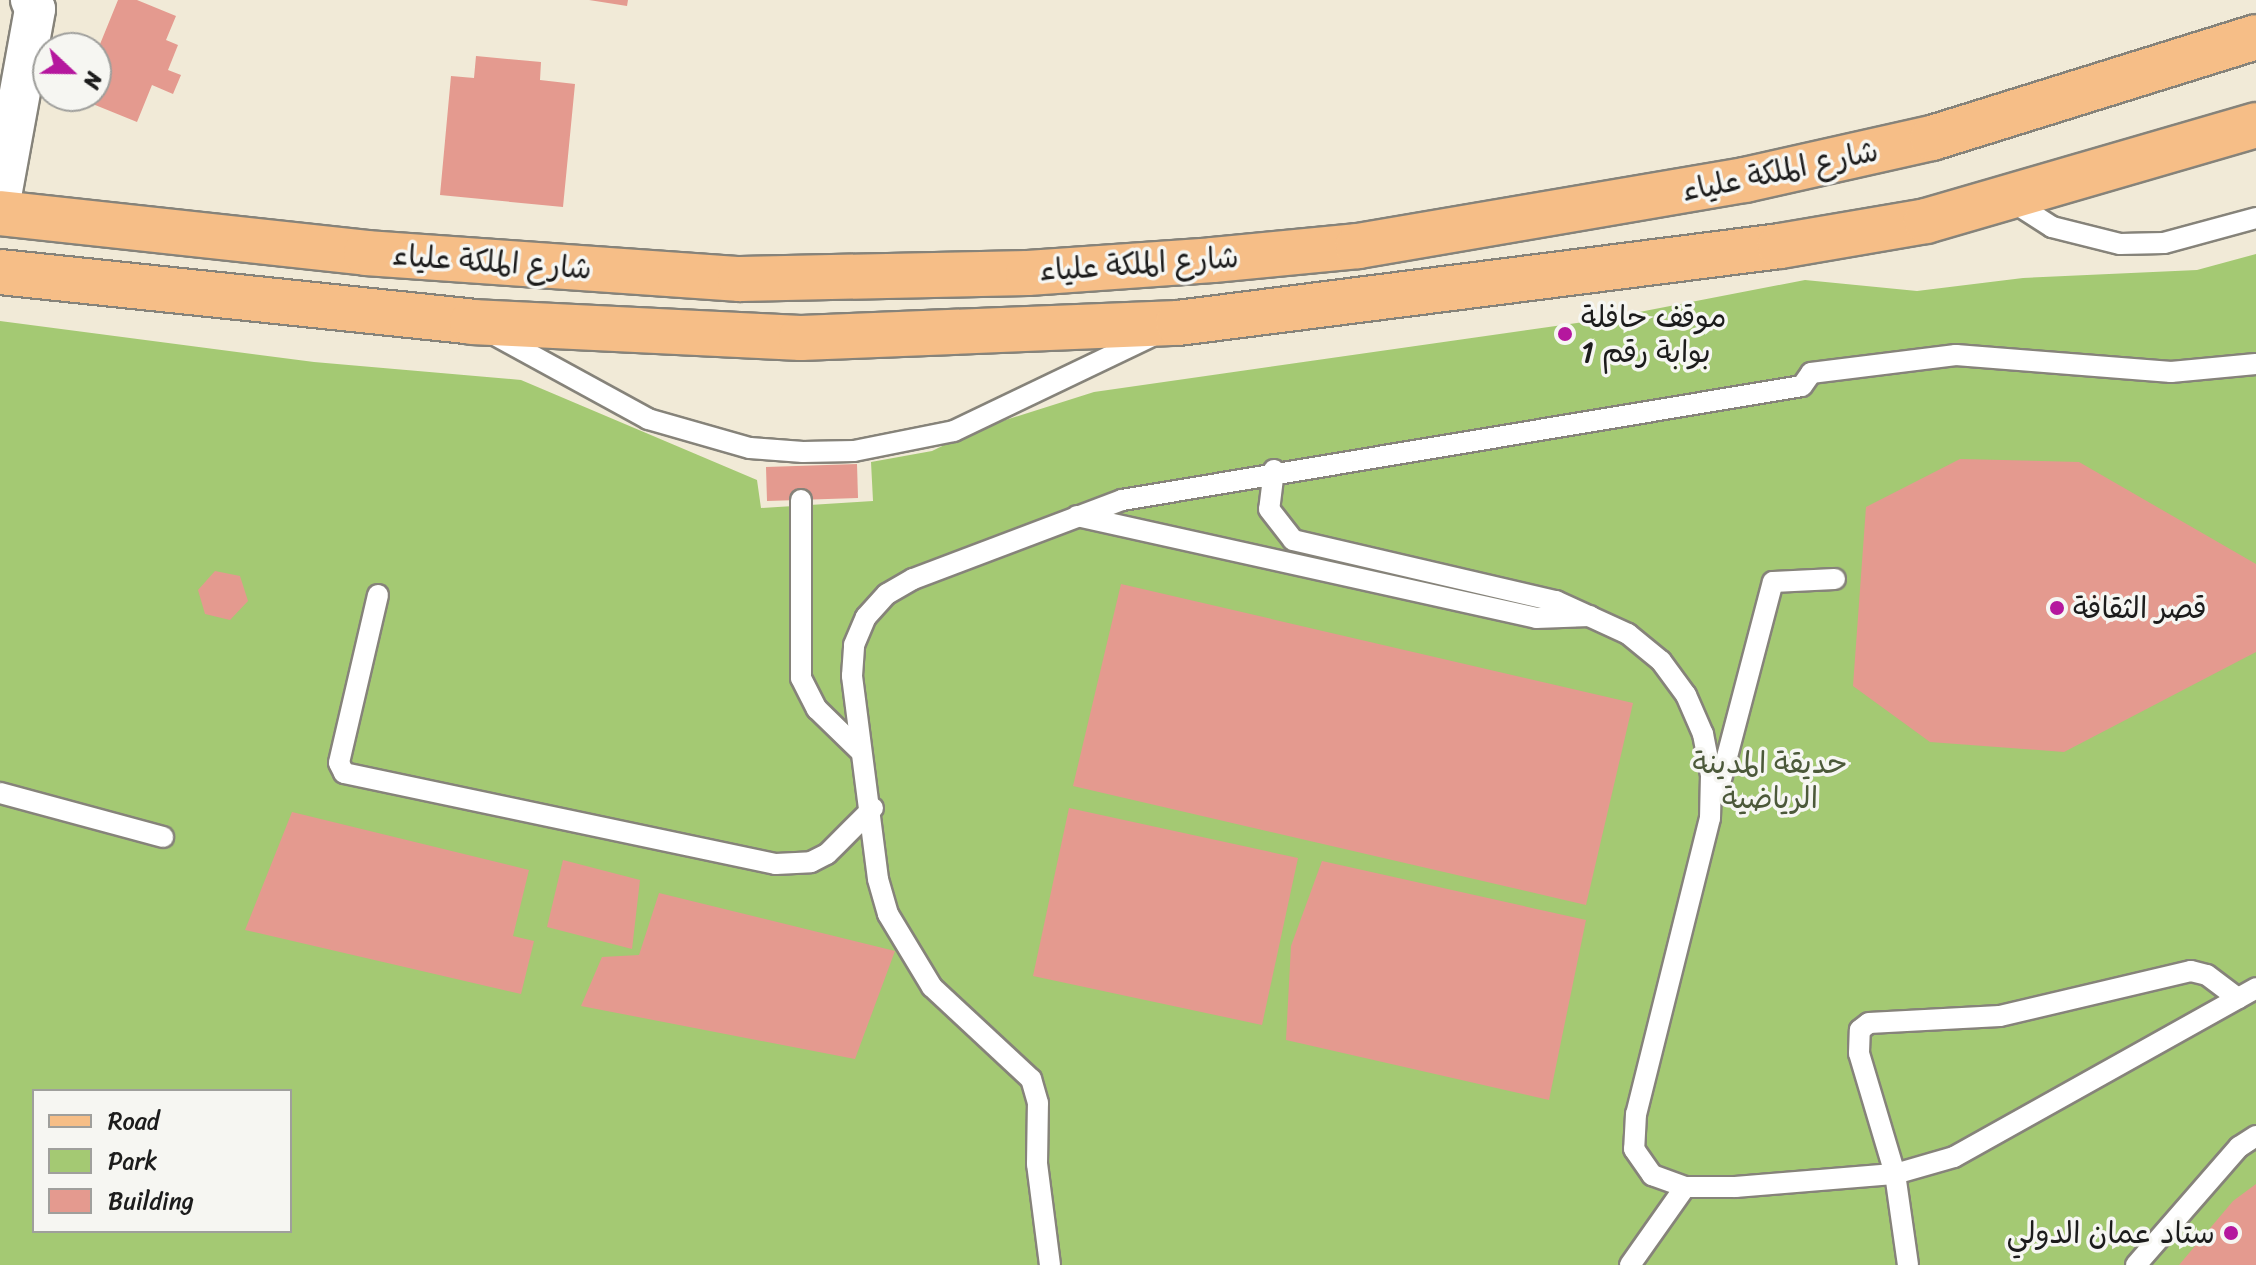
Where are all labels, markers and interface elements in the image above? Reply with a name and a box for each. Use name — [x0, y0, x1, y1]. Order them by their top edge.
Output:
north arrow — [32, 32, 112, 112]
text: N — [72, 66, 114, 95]
street label: شارع الملكة علياء — [1679, 133, 1881, 209]
street label: شارع الملكة علياء — [391, 237, 593, 287]
street label: شارع الملكة علياء — [1038, 239, 1240, 289]
place label: موقف حافلة بوابة رقم 1 — [1581, 299, 1726, 370]
marker: موقف حافلة بوابة رقم 1 — [1556, 325, 1574, 343]
place label: قصر الثقافة — [2073, 590, 2207, 626]
marker: قصر الثقافة — [2048, 599, 2066, 617]
park label: حديقة المدينة الرياضية — [1692, 745, 1848, 816]
legend — [32, 1089, 292, 1233]
text: Road — [108, 1100, 159, 1142]
text: Park — [108, 1140, 157, 1182]
text: Building — [108, 1180, 194, 1222]
place label: ستاد عمان الدولي — [2007, 1215, 2215, 1251]
marker: ستاد عمان الدولي — [2222, 1224, 2240, 1242]

